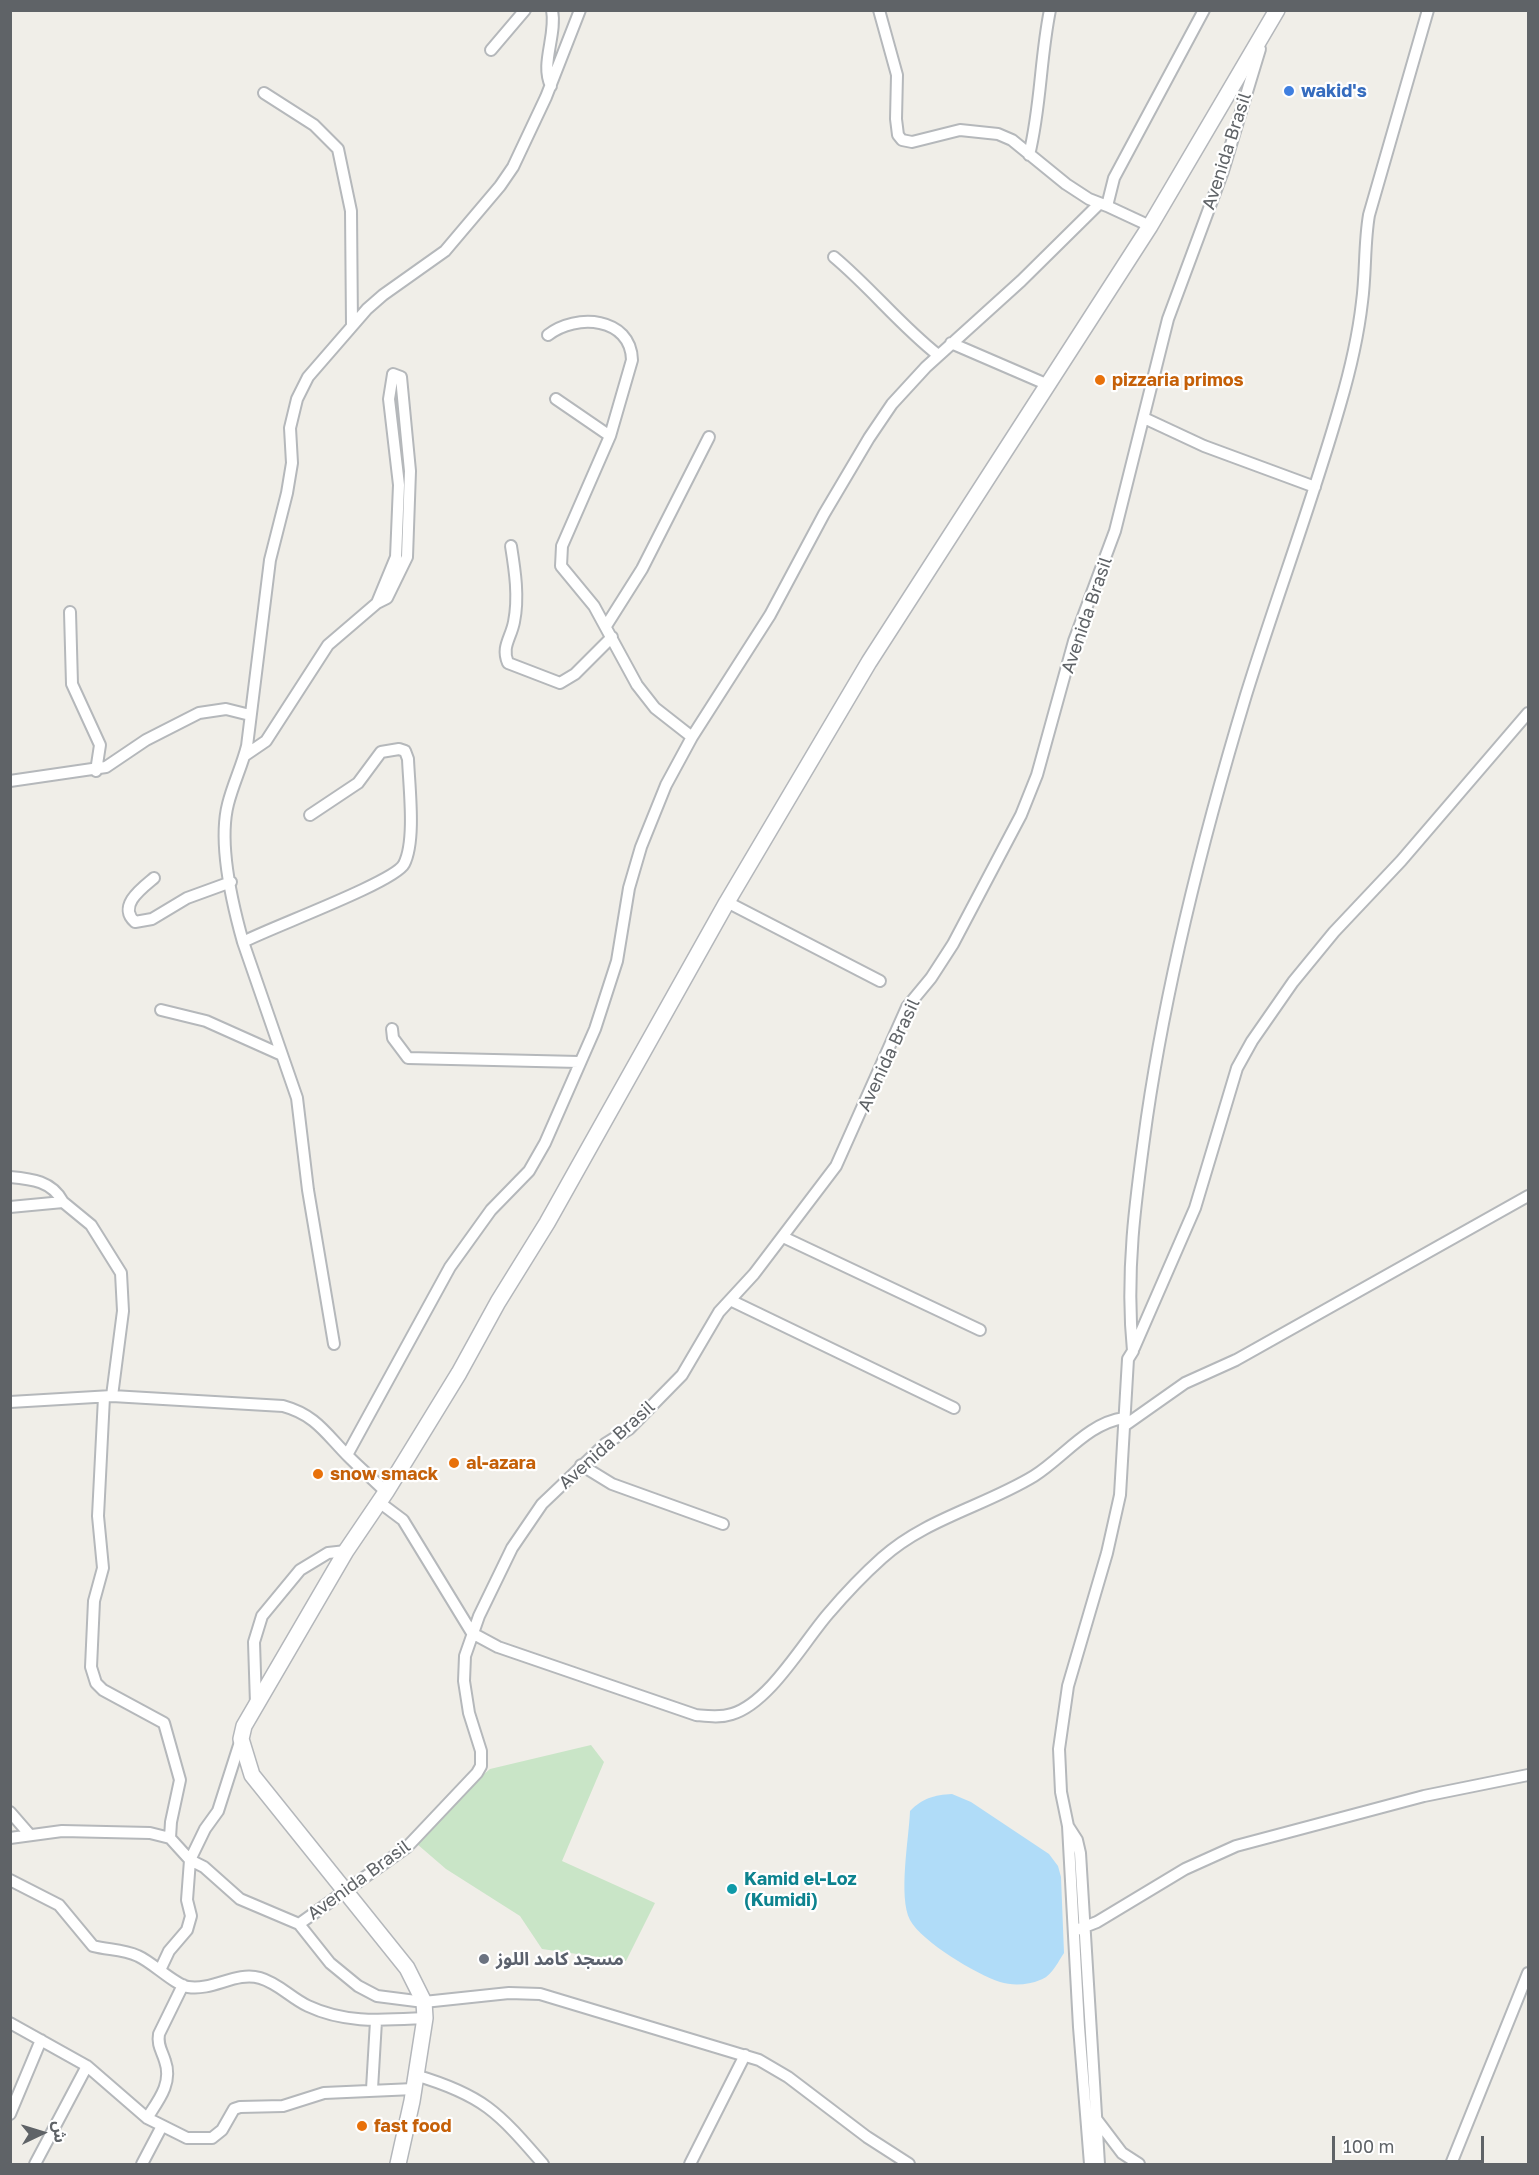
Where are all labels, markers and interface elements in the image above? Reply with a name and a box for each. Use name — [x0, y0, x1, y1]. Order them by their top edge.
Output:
place label: wakid's — [1301, 80, 1367, 102]
marker: wakid's — [1282, 84, 1296, 98]
street label: Avenida Brasil — [1198, 90, 1256, 212]
place label: pizzaria primos — [1112, 369, 1244, 391]
marker: pizzaria primos — [1093, 373, 1107, 387]
street label: Avenida Brasil — [1057, 554, 1117, 676]
street label: Avenida Brasil — [853, 995, 925, 1115]
street label: Avenida Brasil — [554, 1396, 660, 1494]
place label: al-azara — [466, 1452, 536, 1474]
marker: al-azara — [447, 1456, 461, 1470]
place label: snow smack — [330, 1463, 438, 1485]
marker: snow smack — [311, 1467, 325, 1481]
street label: Avenida Brasil — [303, 1835, 415, 1925]
place label: Kamid el-Loz (Kumidi) — [744, 1868, 857, 1910]
marker: Kamid el-Loz (Kumidi) — [725, 1882, 739, 1896]
place label: مسجد كامد اللوز — [496, 1948, 624, 1970]
marker: مسجد كامد اللوز — [477, 1952, 491, 1966]
north arrow — [12, 2103, 72, 2163]
place label: fast food — [374, 2115, 451, 2137]
marker: fast food — [355, 2119, 369, 2133]
text: ش — [49, 2120, 71, 2143]
scale bar — [1335, 2124, 1486, 2162]
text: 100 m — [1343, 2135, 1394, 2157]

